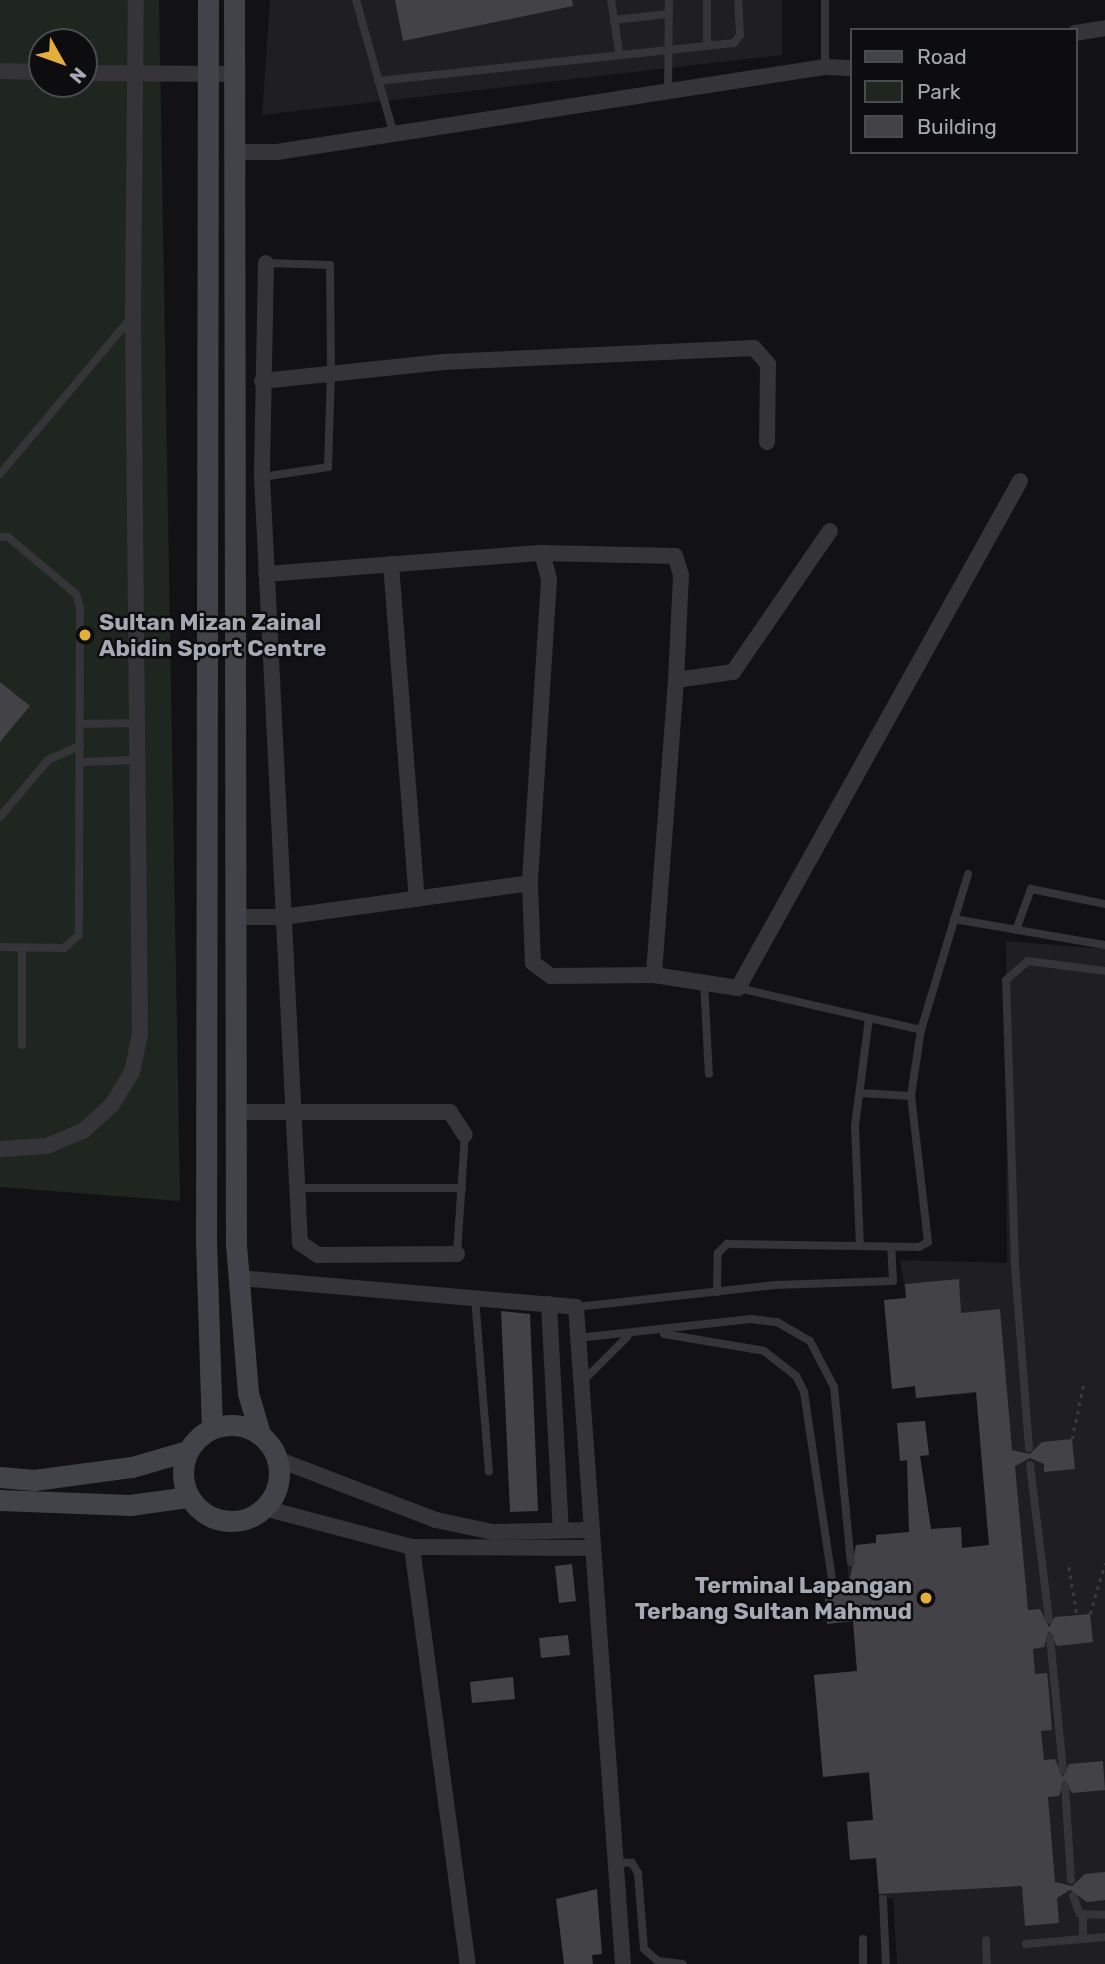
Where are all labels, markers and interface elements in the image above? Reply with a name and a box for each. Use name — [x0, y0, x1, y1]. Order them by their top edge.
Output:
north arrow — [28, 28, 98, 98]
legend — [850, 28, 1077, 154]
text: Road — [917, 44, 967, 69]
text: N — [65, 63, 91, 88]
text: Park — [917, 79, 961, 104]
text: Building — [917, 114, 997, 139]
place label: Sultan Mizan Zainal Abidin Sport Centre — [99, 608, 326, 662]
marker: Sultan Mizan Zainal Abidin Sport Centre — [77, 627, 93, 643]
place label: Terminal Lapangan Terbang Sultan Mahmud — [635, 1571, 912, 1625]
marker: Terminal Lapangan Terbang Sultan Mahmud — [918, 1590, 934, 1606]

